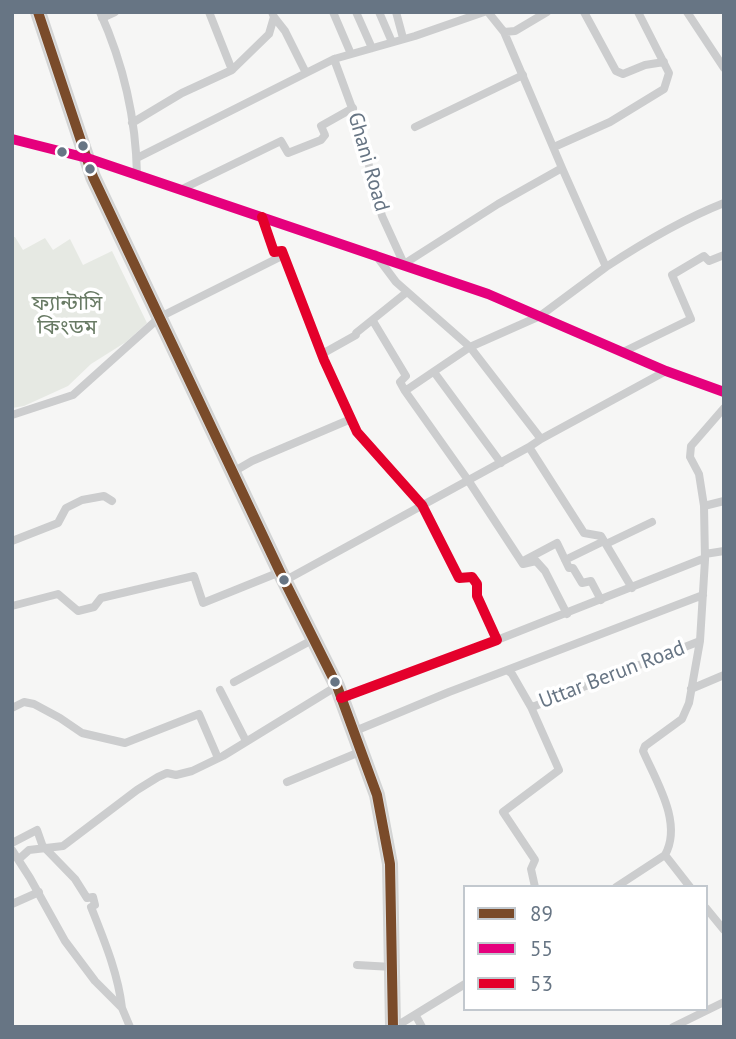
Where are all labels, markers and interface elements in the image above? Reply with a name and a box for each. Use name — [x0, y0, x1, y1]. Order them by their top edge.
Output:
street label: Ghani Road — [342, 110, 394, 214]
unlabelled marker — [76, 139, 90, 153]
unlabelled marker — [55, 145, 69, 159]
unlabelled marker — [83, 162, 97, 176]
park label: ফ্যান্টাসি কিংডম — [32, 291, 102, 341]
unlabelled marker — [277, 573, 291, 587]
street label: Uttar Berun Road — [536, 636, 688, 714]
unlabelled marker — [328, 675, 342, 689]
legend — [463, 885, 708, 1011]
text: 89 — [530, 900, 553, 927]
text: 55 — [530, 935, 553, 962]
text: 53 — [530, 970, 553, 997]

